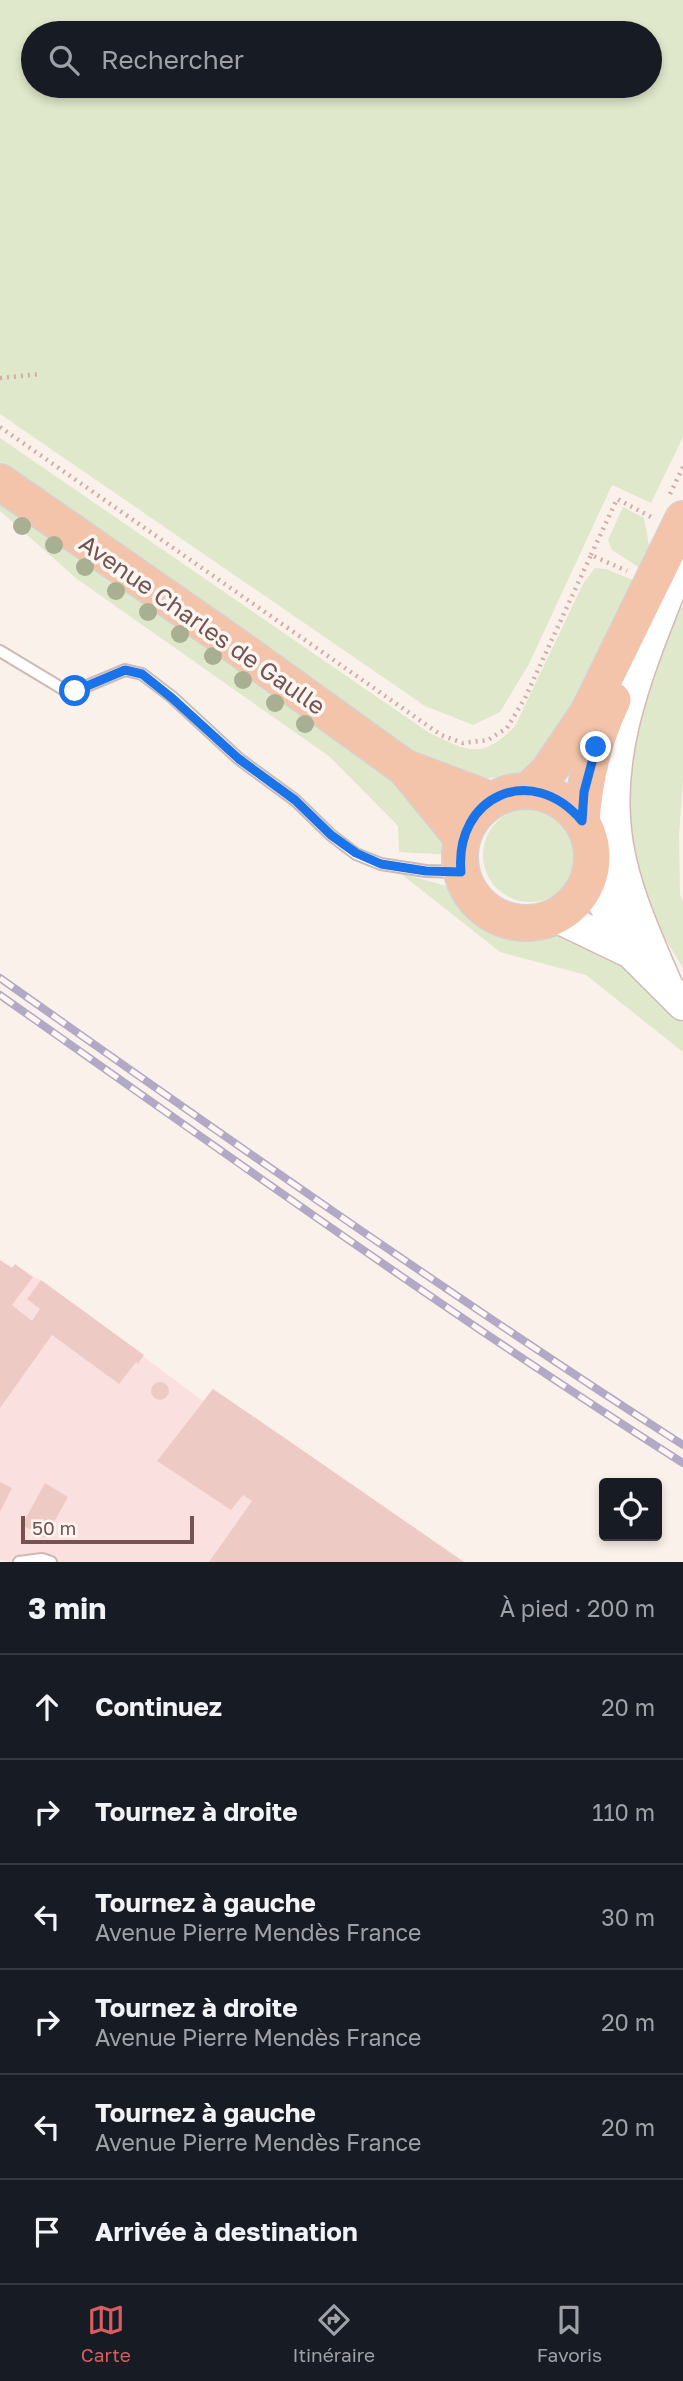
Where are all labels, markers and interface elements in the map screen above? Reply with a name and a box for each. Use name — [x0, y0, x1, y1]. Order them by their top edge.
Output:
search box — [21, 21, 662, 98]
icon: search — [45, 41, 83, 79]
text: Rechercher — [101, 44, 244, 75]
street label: Avenue Charles de Gaulle — [74, 528, 332, 720]
route start — [59, 675, 90, 706]
route end — [580, 731, 611, 762]
map controls — [599, 1478, 662, 1541]
button: locate — [599, 1478, 662, 1541]
scale bar — [21, 1513, 194, 1545]
text: 50 m — [32, 1516, 76, 1539]
text: 3 min — [28, 1590, 106, 1626]
text: À pied · 200 m — [500, 1594, 655, 1622]
icon: ahead — [28, 1688, 66, 1726]
text: Continuez — [95, 1691, 222, 1722]
text: 20 m — [601, 1693, 655, 1721]
icon: right — [28, 1793, 66, 1831]
text: Tournez à droite — [95, 1796, 298, 1827]
text: 110 m — [592, 1798, 655, 1826]
text: Tournez à gauche — [95, 1887, 316, 1918]
icon: left — [28, 1898, 66, 1936]
text: 30 m — [601, 1903, 655, 1931]
text: Avenue Pierre Mendès France — [95, 1918, 421, 1946]
text: Tournez à droite — [95, 1992, 298, 2023]
icon: right — [28, 2003, 66, 2041]
text: 20 m — [601, 2008, 655, 2036]
text: Avenue Pierre Mendès France — [95, 2023, 421, 2051]
text: Tournez à gauche — [95, 2097, 316, 2128]
icon: left — [28, 2108, 66, 2146]
text: 20 m — [601, 2113, 655, 2141]
text: Avenue Pierre Mendès France — [95, 2128, 421, 2156]
icon: arrive — [28, 2213, 66, 2251]
text: Arrivée à destination — [95, 2216, 358, 2247]
tab: Carte — [81, 2301, 131, 2366]
tab: Itinéraire — [292, 2301, 375, 2366]
tab: Favoris — [537, 2301, 602, 2366]

